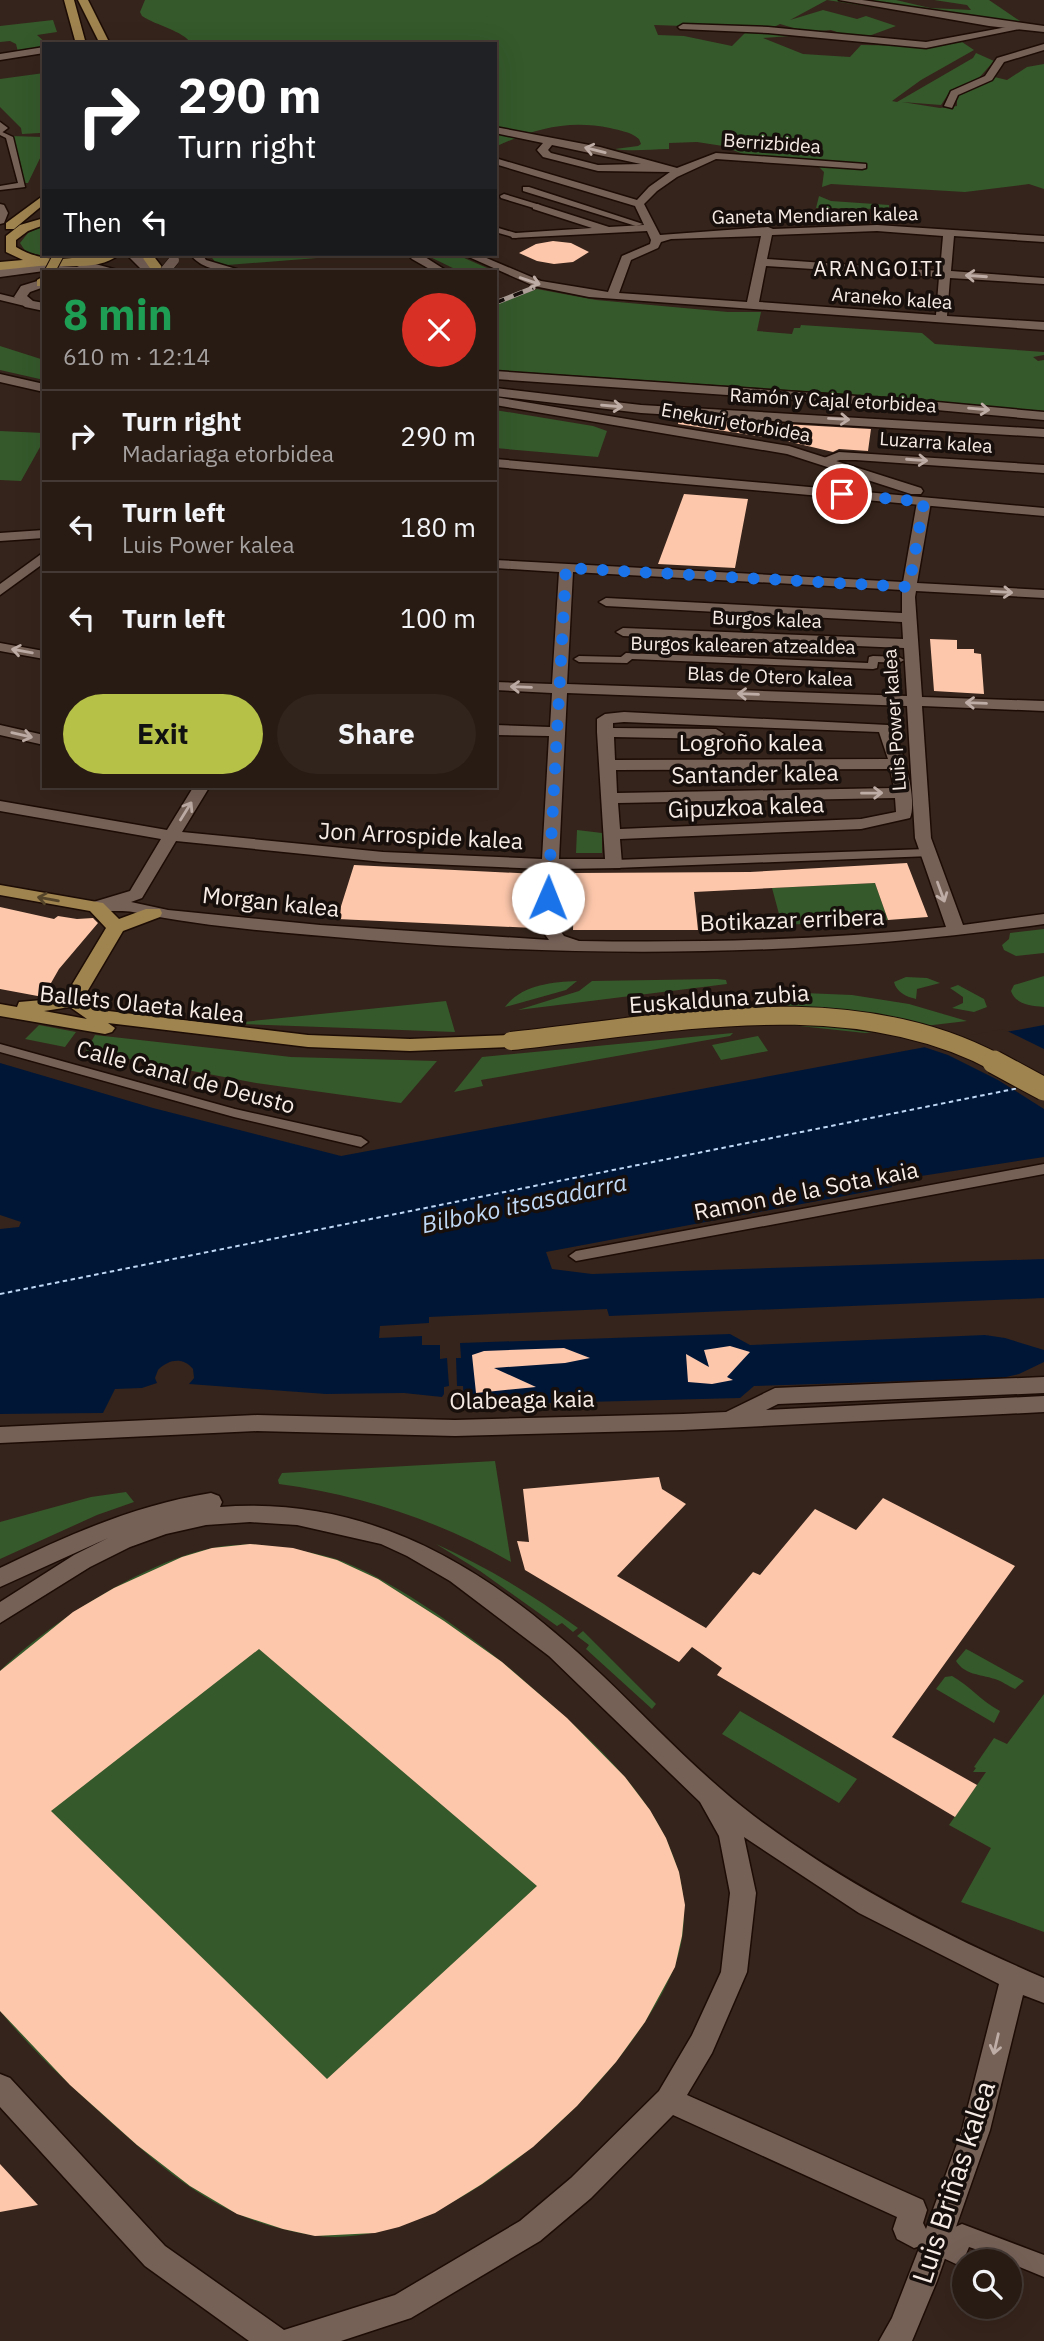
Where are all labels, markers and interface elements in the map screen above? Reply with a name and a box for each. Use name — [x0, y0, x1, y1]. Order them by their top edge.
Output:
text: 290 m — [178, 63, 322, 126]
icon: right — [63, 70, 154, 161]
text: Turn right — [178, 125, 316, 167]
street label: Berrizbidea — [722, 128, 822, 158]
one-way arrow — [584, 143, 607, 156]
street label: Ganeta Mendiaren kalea — [711, 201, 919, 229]
icon: left — [136, 203, 174, 241]
text: Then — [63, 205, 122, 239]
district label: ARANGOITI — [813, 254, 945, 282]
one-way arrow — [965, 270, 988, 283]
one-way arrow — [519, 276, 541, 288]
street label: Araneko kalea — [831, 282, 953, 314]
text: 8 min — [63, 287, 173, 342]
button: close — [402, 293, 476, 367]
text: 610 m · 12:14 — [63, 341, 210, 371]
street label: Ramón y Cajal etorbidea — [729, 383, 937, 417]
street label: Enekuri etorbidea — [659, 397, 813, 447]
one-way arrow — [600, 400, 622, 413]
one-way arrow — [967, 403, 990, 416]
text: Turn right — [122, 404, 241, 438]
one-way arrow — [827, 413, 850, 426]
icon: right — [63, 417, 101, 455]
text: 290 m — [400, 419, 476, 453]
street label: Luzarra kalea — [879, 426, 993, 458]
text: Madariaga etorbidea — [122, 438, 334, 468]
one-way arrow — [906, 454, 928, 467]
pin — [812, 464, 872, 524]
icon: arrive — [823, 475, 861, 513]
text: Turn left — [122, 495, 225, 529]
icon: left — [63, 508, 101, 546]
text: 180 m — [400, 510, 476, 544]
text: Luis Power kalea — [122, 529, 294, 559]
one-way arrow — [991, 586, 1013, 599]
icon: left — [63, 599, 101, 637]
text: Turn left — [122, 601, 225, 635]
text: 100 m — [400, 601, 476, 635]
street label: Burgos kalea — [712, 605, 822, 633]
street label: Burgos kalearen atzealdea — [630, 631, 856, 659]
one-way arrow — [11, 644, 34, 657]
street label: Luis Power kalea — [877, 648, 911, 792]
street label: Blas de Otero kalea — [687, 661, 853, 691]
one-way arrow — [510, 680, 533, 693]
one-way arrow — [737, 688, 760, 701]
button: Exit — [63, 694, 263, 774]
button: Share — [277, 694, 476, 774]
one-way arrow — [965, 697, 988, 710]
street label: Logroño kalea — [679, 727, 823, 757]
one-way arrow — [10, 729, 33, 743]
street label: Santander kalea — [671, 757, 839, 789]
one-way arrow — [861, 787, 884, 800]
street label: Gipuzkoa kalea — [667, 788, 825, 824]
one-way arrow — [179, 802, 193, 822]
street label: Jon Arrospide kalea — [318, 815, 524, 855]
position arrow — [511, 861, 585, 935]
street label: Morgan kalea — [201, 879, 341, 923]
one-way arrow — [936, 881, 948, 903]
one-way arrow — [37, 892, 60, 905]
street label: Botikazar erribera — [699, 901, 885, 937]
street label: Ballets Olaeta kalea — [38, 977, 246, 1029]
street label: Euskalduna zubia — [628, 977, 810, 1019]
street label: Calle Canal de Deusto — [73, 1032, 299, 1120]
street label: Ramon de la Sota kaia — [691, 1154, 921, 1226]
water label: Bilboko itsasadarra — [418, 1166, 630, 1240]
street label: Olabeaga kaia — [449, 1383, 595, 1415]
one-way arrow — [989, 2032, 1003, 2055]
street label: Luis Briñas kalea — [903, 2076, 1003, 2288]
map controls — [952, 2249, 1022, 2319]
button: search — [952, 2249, 1022, 2319]

